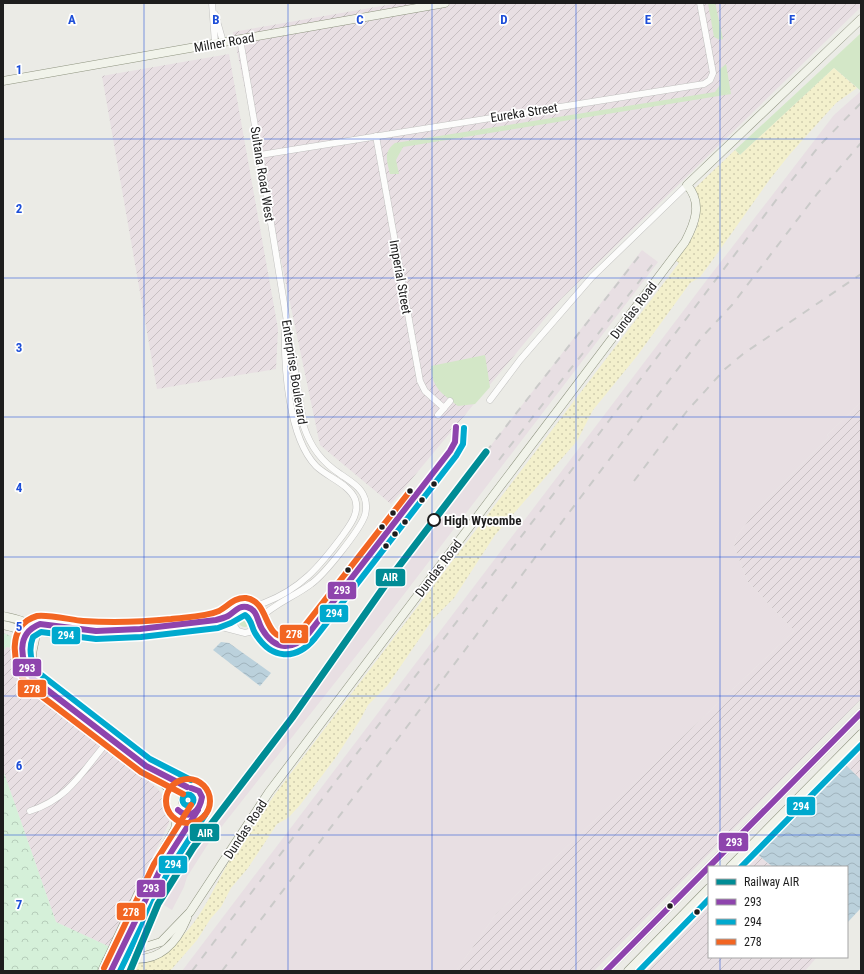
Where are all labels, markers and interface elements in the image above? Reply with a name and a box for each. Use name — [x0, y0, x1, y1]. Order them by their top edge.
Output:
text: A — [68, 12, 76, 27]
text: B — [212, 12, 220, 27]
text: C — [356, 12, 364, 27]
text: D — [500, 12, 508, 27]
text: E — [645, 12, 652, 27]
text: F — [789, 12, 795, 27]
street label: Milner Road — [193, 30, 256, 55]
text: 1 — [16, 62, 22, 77]
street label: Eureka Street — [489, 100, 559, 125]
street label: Sultana Road West — [248, 125, 277, 223]
text: 2 — [16, 201, 23, 216]
street label: Imperial Street — [387, 239, 414, 316]
street label: Dundas Road — [607, 279, 660, 342]
street label: Enterprise Boulevard — [279, 319, 310, 426]
text: 3 — [16, 340, 22, 355]
unlabelled marker — [429, 479, 439, 489]
text: 4 — [16, 480, 23, 495]
unlabelled marker — [405, 486, 415, 496]
unlabelled marker — [417, 495, 427, 505]
unlabelled marker — [388, 508, 398, 518]
marker: High Wycombe — [427, 513, 441, 527]
place label: High Wycombe — [444, 513, 521, 528]
unlabelled marker — [400, 517, 410, 527]
unlabelled marker — [377, 522, 387, 532]
unlabelled marker — [390, 529, 400, 539]
street label: Dundas Road — [412, 537, 465, 600]
unlabelled marker — [381, 541, 391, 551]
unlabelled marker — [343, 565, 353, 575]
line badge: AIR — [375, 568, 406, 587]
text: AIR — [382, 571, 398, 584]
line badge: 293 — [327, 581, 357, 600]
text: 293 — [334, 584, 351, 597]
line badge: 294 — [319, 604, 349, 623]
text: 294 — [326, 607, 343, 620]
text: 5 — [16, 619, 23, 634]
line badge: 278 — [279, 624, 309, 644]
line badge: 294 — [51, 626, 81, 645]
text: 278 — [286, 628, 303, 641]
text: 294 — [58, 629, 75, 642]
line badge: 293 — [12, 658, 42, 677]
text: 293 — [19, 662, 36, 675]
line badge: 278 — [17, 679, 47, 698]
text: 278 — [24, 683, 41, 696]
text: 6 — [16, 758, 23, 773]
line badge: 294 — [786, 796, 816, 816]
street label: Dundas Road — [221, 797, 270, 862]
text: 294 — [793, 800, 810, 813]
line badge: AIR — [189, 823, 220, 842]
text: AIR — [197, 827, 213, 840]
line badge: 293 — [718, 832, 749, 852]
text: 293 — [726, 836, 743, 849]
line badge: 294 — [158, 855, 188, 874]
text: 294 — [165, 858, 182, 871]
legend — [708, 866, 848, 958]
text: Railway AIR — [744, 875, 800, 889]
line badge: 293 — [136, 879, 166, 898]
text: 293 — [143, 882, 160, 895]
text: 293 — [744, 895, 762, 909]
text: 7 — [16, 897, 23, 912]
unlabelled marker — [665, 901, 675, 911]
line badge: 278 — [116, 902, 146, 921]
text: 278 — [123, 906, 140, 919]
unlabelled marker — [692, 907, 702, 917]
text: 294 — [744, 915, 762, 929]
text: 278 — [744, 935, 762, 949]

